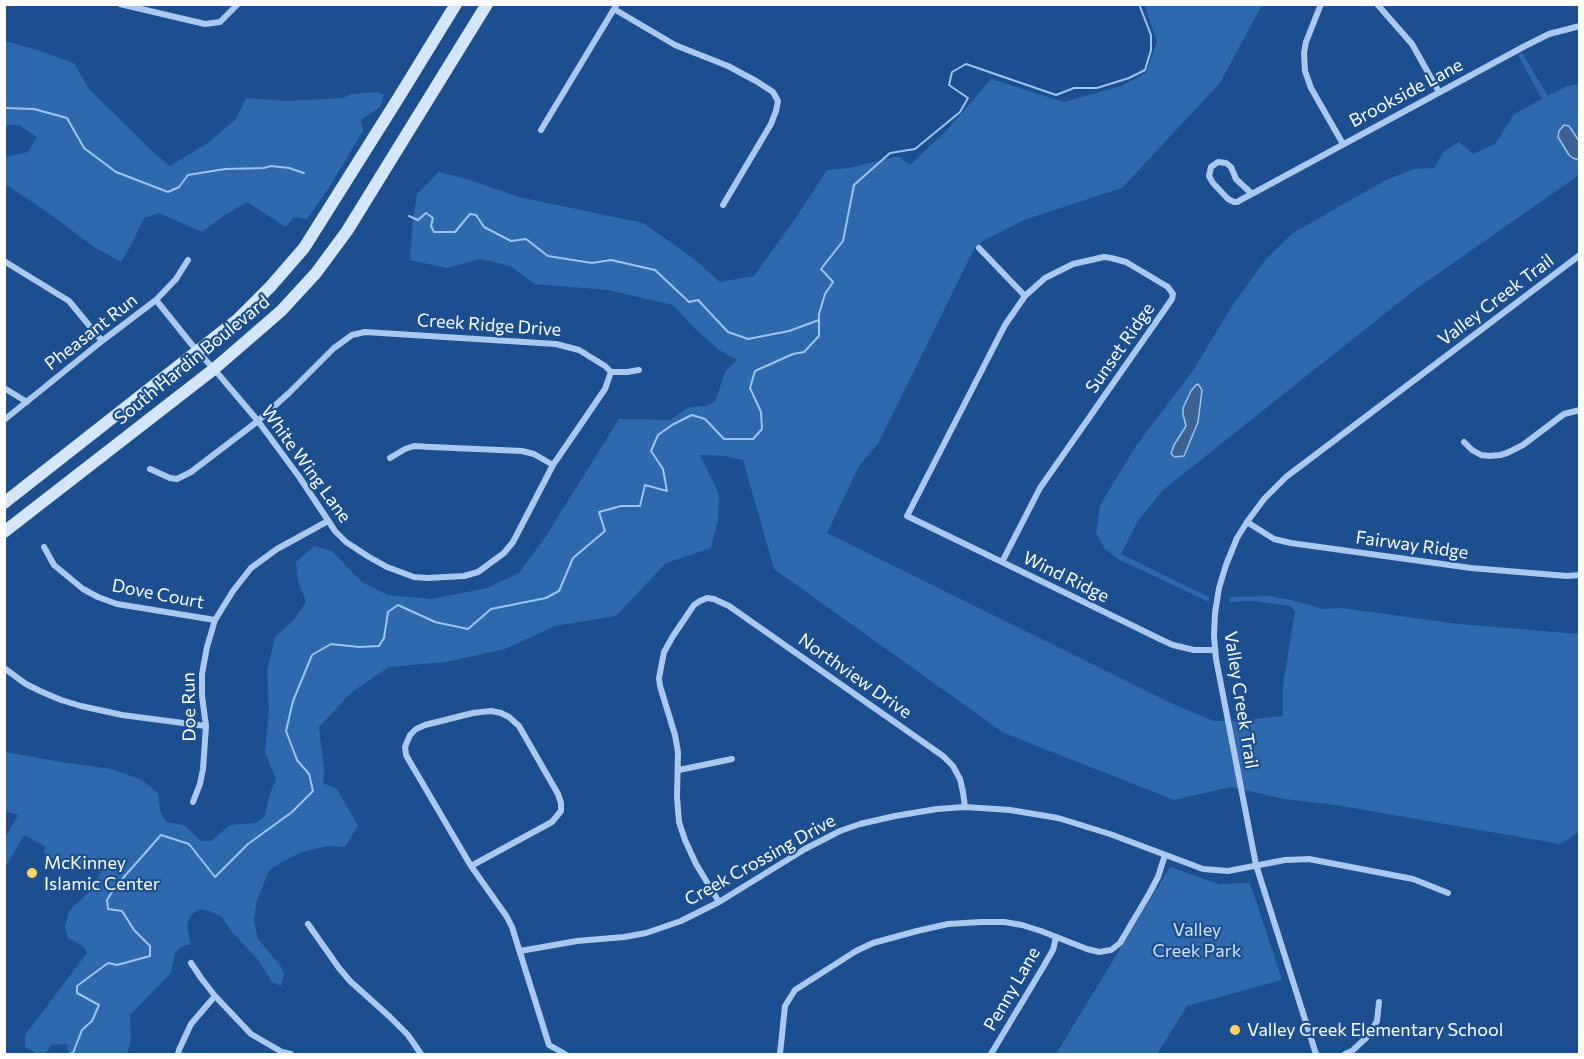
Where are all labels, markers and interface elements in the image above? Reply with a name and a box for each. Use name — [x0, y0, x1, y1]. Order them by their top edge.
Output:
street label: Brookside Lane — [1346, 54, 1466, 132]
street label: Valley Creek Trail — [1434, 250, 1558, 350]
street label: Pheasant Run — [40, 289, 142, 375]
street label: South Hardin Boulevard — [110, 291, 274, 429]
street label: Sunset Ridge — [1081, 299, 1159, 397]
street label: Creek Ridge Drive — [416, 309, 562, 341]
street label: White Wing Lane — [256, 401, 356, 527]
street label: Fairway Ridge — [1354, 526, 1470, 564]
street label: Wind Ridge — [1019, 547, 1113, 607]
street label: Dove Court — [110, 575, 206, 613]
street label: Northview Drive — [794, 629, 916, 723]
street label: Valley Creek Trail — [1219, 630, 1263, 770]
street label: Doe Run — [178, 672, 200, 742]
street label: Creek Crossing Drive — [681, 810, 839, 910]
place label: McKinney Islamic Center — [44, 852, 160, 894]
marker: McKinney Islamic Center — [25, 866, 39, 880]
park label: Valley Creek Park — [1152, 919, 1242, 962]
street label: Penny Lane — [979, 943, 1045, 1035]
place label: Valley Creek Elementary School — [1247, 1019, 1503, 1041]
marker: Valley Creek Elementary School — [1228, 1023, 1242, 1037]

